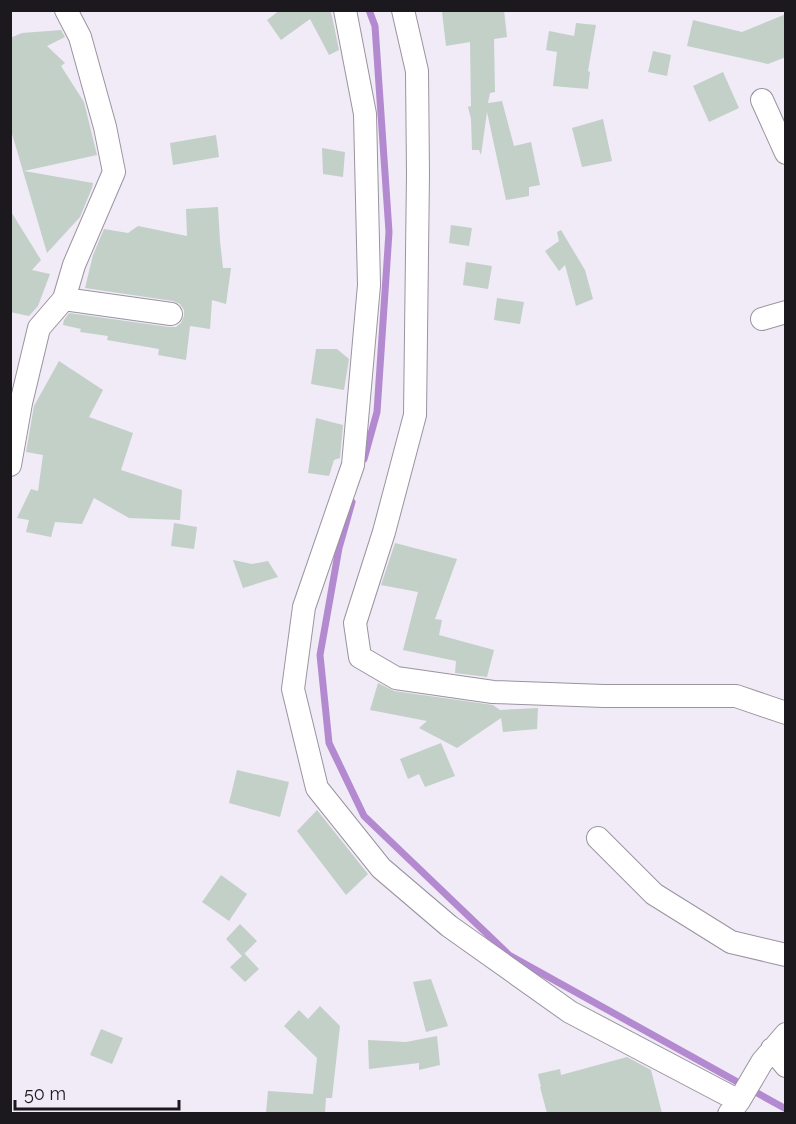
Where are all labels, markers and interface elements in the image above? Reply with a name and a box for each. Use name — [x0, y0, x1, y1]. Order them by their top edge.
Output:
scale bar — [15, 1073, 178, 1111]
text: 50 m — [24, 1083, 66, 1104]

